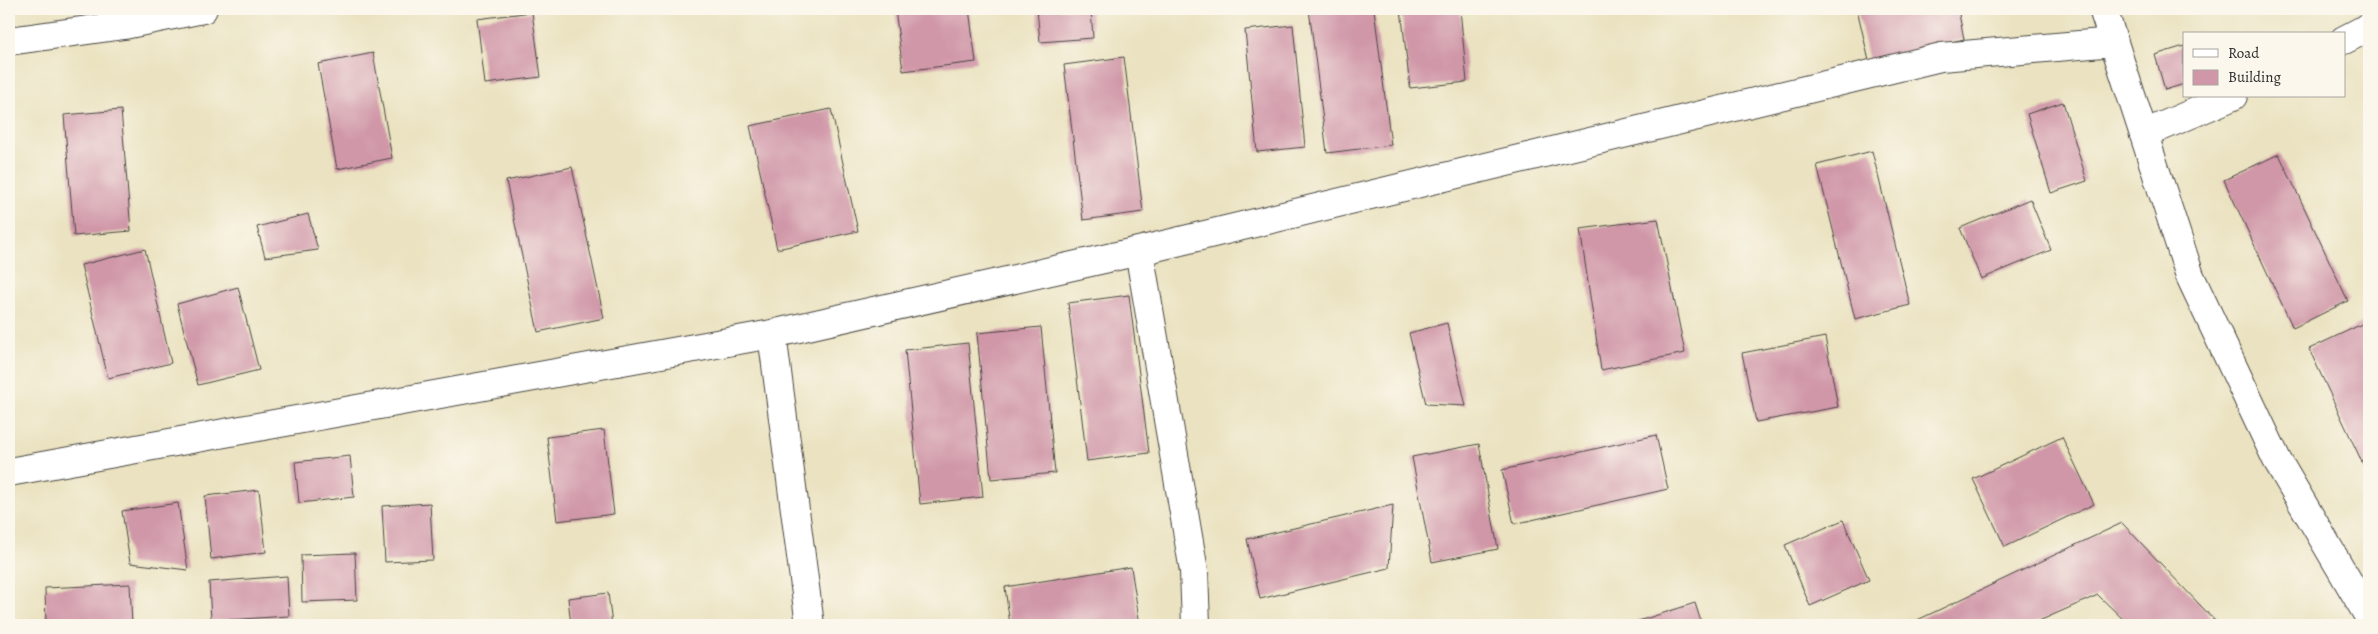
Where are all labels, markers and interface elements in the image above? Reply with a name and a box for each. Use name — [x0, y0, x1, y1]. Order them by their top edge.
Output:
legend — [2183, 32, 2346, 98]
text: Road — [2228, 43, 2260, 63]
text: Building — [2228, 67, 2281, 87]

